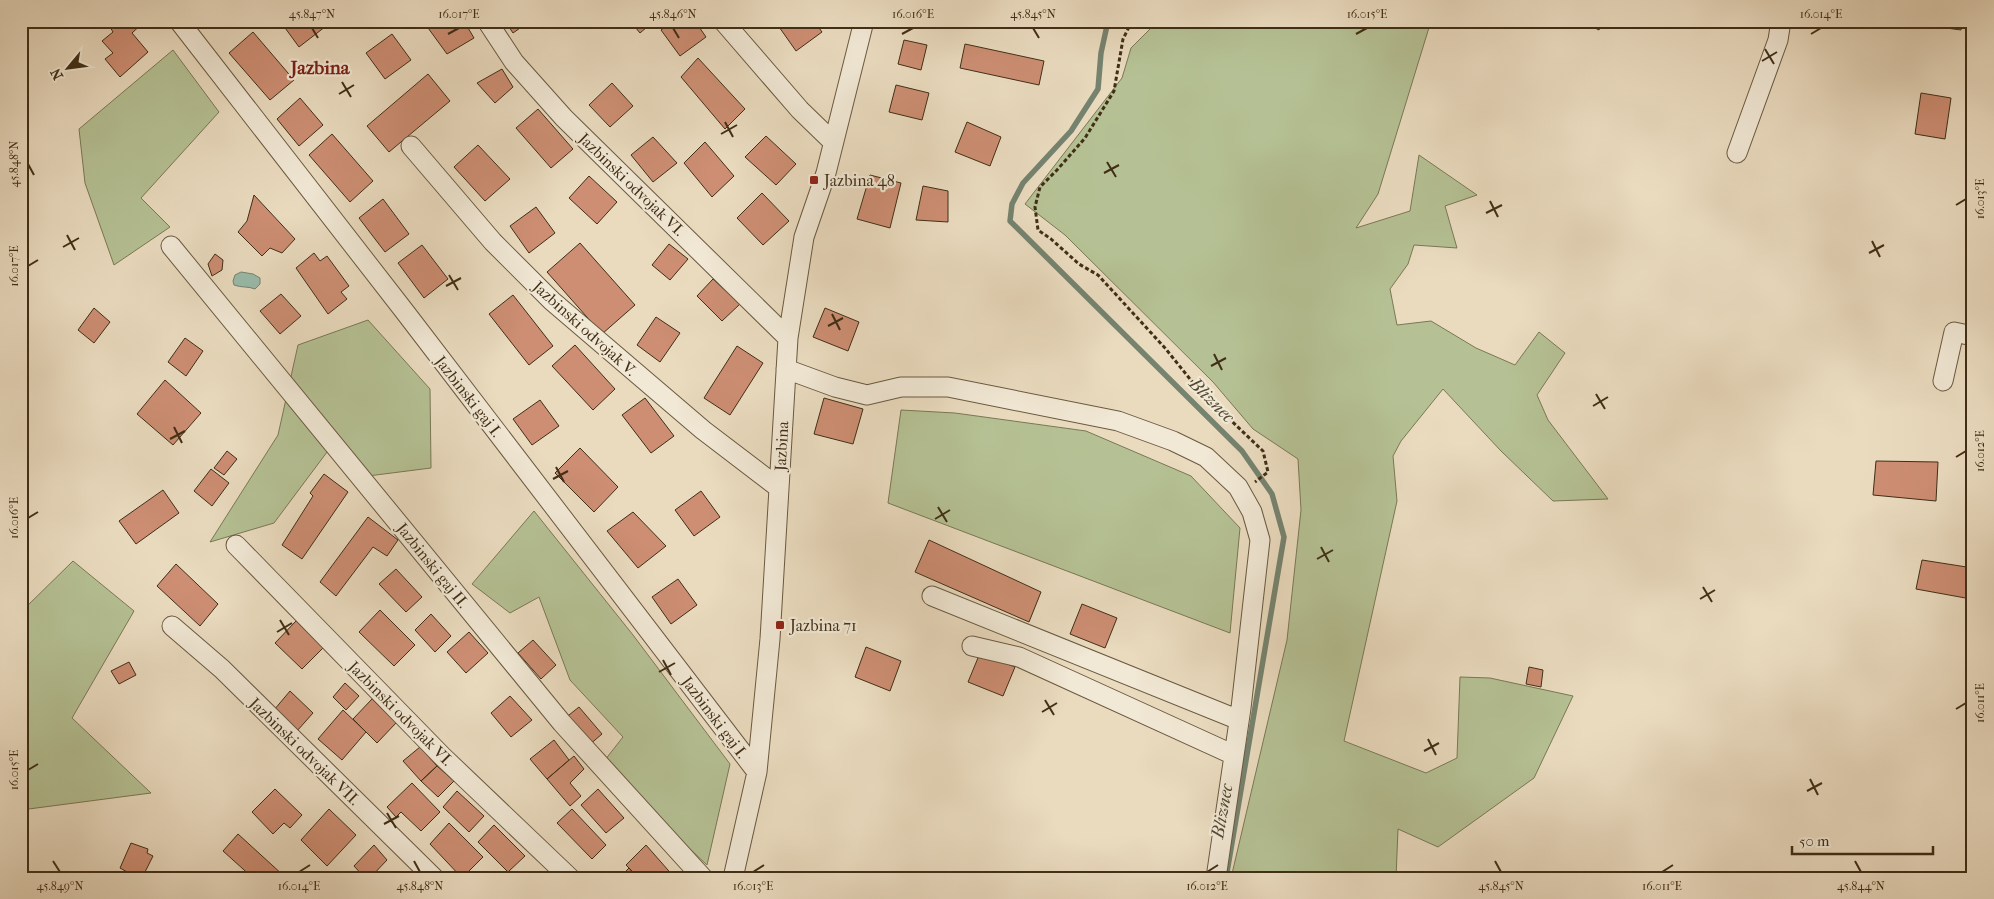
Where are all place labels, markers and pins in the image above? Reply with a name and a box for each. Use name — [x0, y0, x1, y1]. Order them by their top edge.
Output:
place label: Jazbina 48 — [822, 171, 895, 190]
marker: Jazbina 48 — [808, 174, 820, 186]
place label: Jazbina 71 — [788, 616, 857, 635]
marker: Jazbina 71 — [774, 619, 786, 631]

